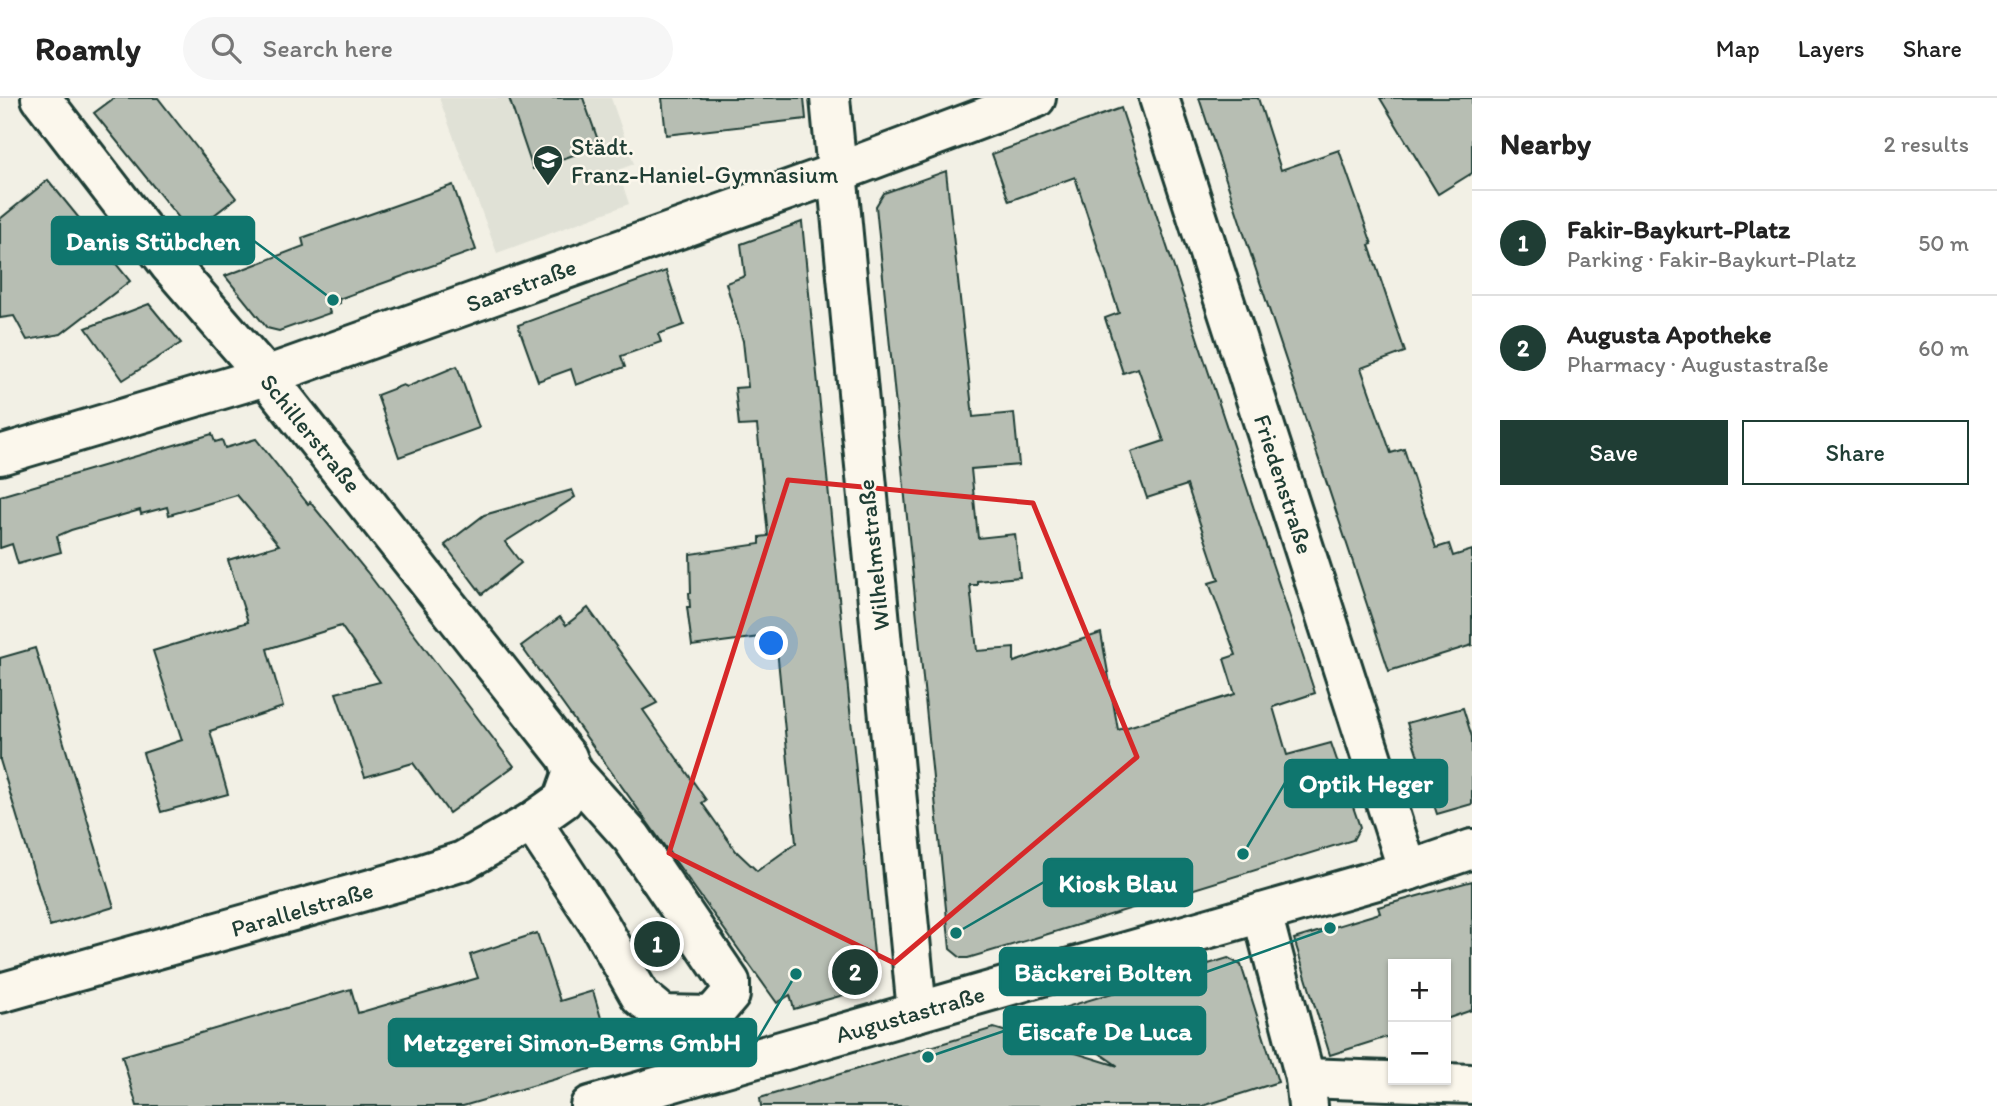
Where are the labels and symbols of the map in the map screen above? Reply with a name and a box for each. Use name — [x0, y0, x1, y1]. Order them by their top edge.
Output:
place label: Städt. Franz-Haniel-Gymnasium — [571, 132, 838, 189]
school or university icon: Städt. Franz-Haniel-Gymnasium — [531, 143, 565, 187]
callout: Danis Stübchen — [52, 217, 254, 264]
text: Danis Stübchen — [66, 225, 241, 257]
street label: Saarstraße — [462, 252, 580, 318]
street label: Schillerstraße — [254, 368, 368, 498]
street label: Friedenstraße — [1248, 411, 1320, 557]
street label: Wilhelmstraße — [851, 478, 895, 632]
your location — [754, 626, 788, 660]
callout: Optik Heger — [1285, 760, 1447, 807]
text: Optik Heger — [1299, 767, 1434, 799]
callout: Kiosk Blau — [1044, 859, 1192, 906]
text: Kiosk Blau — [1059, 867, 1178, 899]
street label: Parallelstraße — [228, 875, 376, 943]
pin: 1 — [634, 918, 680, 970]
pin: 2 — [832, 946, 878, 998]
callout: Bäckerei Bolten — [1000, 948, 1206, 995]
text: Bäckerei Bolten — [1014, 956, 1192, 988]
street label: Augustastraße — [832, 979, 988, 1049]
callout: Eiscafe De Luca — [1004, 1007, 1205, 1054]
text: Eiscafe De Luca — [1018, 1015, 1192, 1047]
callout: Metzgerei Simon-Berns GmbH — [389, 1019, 756, 1066]
text: Metzgerei Simon-Berns GmbH — [403, 1026, 741, 1058]

